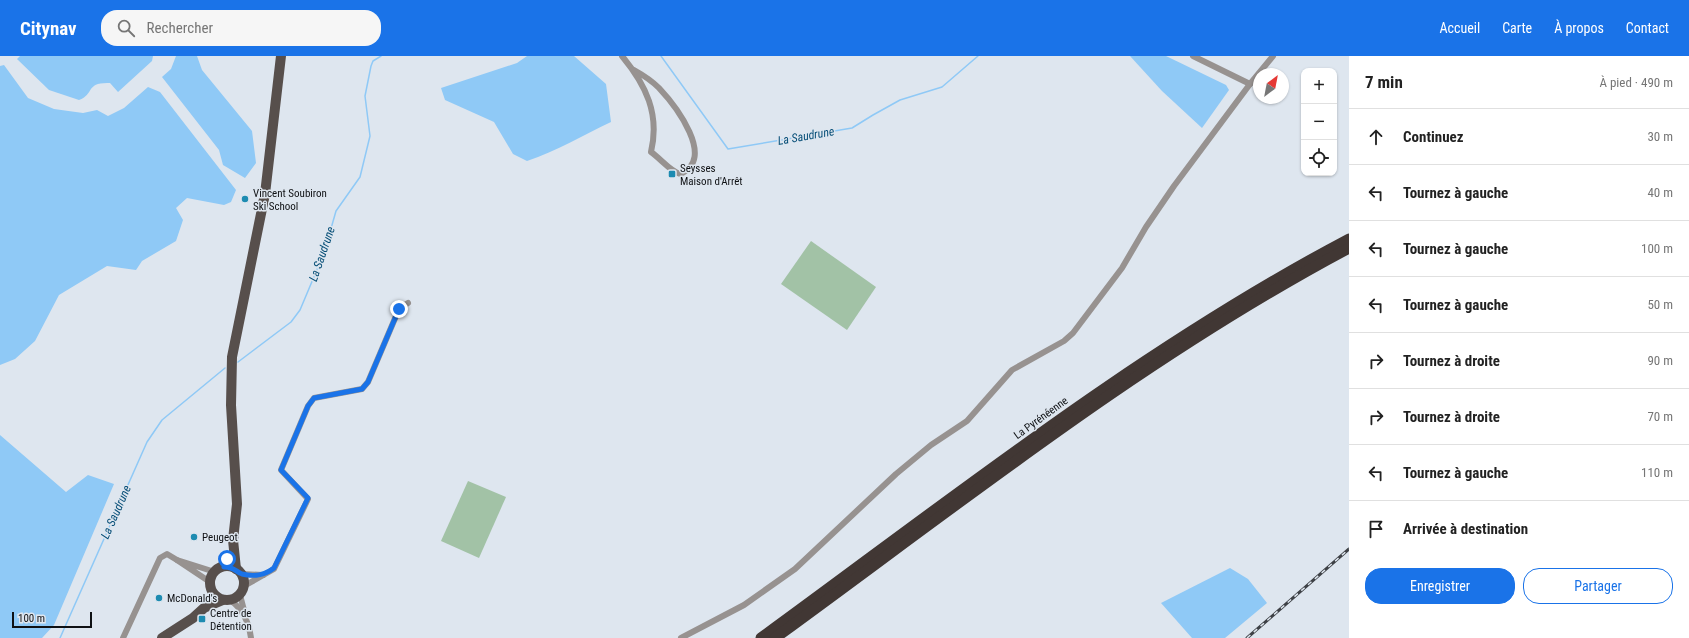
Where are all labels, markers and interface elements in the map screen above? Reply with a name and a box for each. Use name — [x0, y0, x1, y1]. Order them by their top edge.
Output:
search box — [101, 10, 381, 46]
text: Citynav — [20, 17, 77, 40]
icon: search — [115, 17, 137, 39]
text: Rechercher — [147, 19, 213, 37]
text: Accueil — [1439, 20, 1480, 36]
text: Carte — [1502, 20, 1532, 36]
text: À propos — [1554, 20, 1604, 36]
text: Contact — [1626, 20, 1669, 36]
north arrow — [1253, 68, 1289, 104]
map controls — [1301, 68, 1337, 176]
button: + — [1301, 68, 1337, 104]
text: 7 min — [1365, 72, 1403, 92]
text: À pied · 490 m — [1599, 75, 1673, 90]
button: − — [1301, 104, 1337, 140]
water label: La Saudrune — [777, 124, 836, 148]
icon: ahead — [1365, 126, 1387, 148]
text: Continuez — [1403, 128, 1464, 146]
text: 30 m — [1647, 129, 1673, 144]
button: locate — [1301, 140, 1337, 176]
place label: Seysses Maison d'Arrêt — [680, 162, 743, 188]
marker: Seysses Maison d'Arrêt — [667, 169, 677, 179]
icon: left — [1365, 182, 1387, 204]
text: Tournez à gauche — [1403, 184, 1508, 202]
text: 40 m — [1647, 185, 1673, 200]
place label: Vincent Soubiron Ski School — [253, 187, 327, 213]
marker: Vincent Soubiron Ski School — [240, 194, 250, 204]
water label: La Saudrune — [306, 224, 338, 283]
icon: left — [1365, 238, 1387, 260]
text: Tournez à gauche — [1403, 240, 1508, 258]
text: 100 m — [1641, 241, 1673, 256]
icon: left — [1365, 294, 1387, 316]
text: Tournez à gauche — [1403, 296, 1508, 314]
text: 50 m — [1647, 297, 1673, 312]
route end — [390, 300, 408, 318]
icon: right — [1365, 350, 1387, 372]
text: Tournez à droite — [1403, 352, 1500, 370]
text: 90 m — [1647, 353, 1673, 368]
street label: La Pyrénéenne — [1011, 394, 1071, 442]
icon: right — [1365, 406, 1387, 428]
text: Tournez à droite — [1403, 408, 1500, 426]
text: 70 m — [1647, 409, 1673, 424]
icon: left — [1365, 462, 1387, 484]
text: Tournez à gauche — [1403, 464, 1508, 482]
text: 110 m — [1641, 465, 1673, 480]
water label: La Saudrune — [98, 483, 134, 541]
icon: arrive — [1365, 518, 1387, 540]
text: Arrivée à destination — [1403, 520, 1528, 538]
place label: Peugeot — [202, 531, 238, 544]
marker: Peugeot — [189, 532, 199, 542]
route start — [218, 550, 236, 568]
button: Enregistrer — [1365, 568, 1515, 604]
button: Partager — [1523, 568, 1673, 604]
place label: McDonald's — [167, 592, 217, 605]
marker: McDonald's — [154, 593, 164, 603]
place label: Centre de Détention — [210, 607, 252, 633]
scale bar — [12, 610, 92, 629]
text: 100 m — [18, 612, 45, 625]
marker: Centre de Détention — [197, 614, 207, 624]

